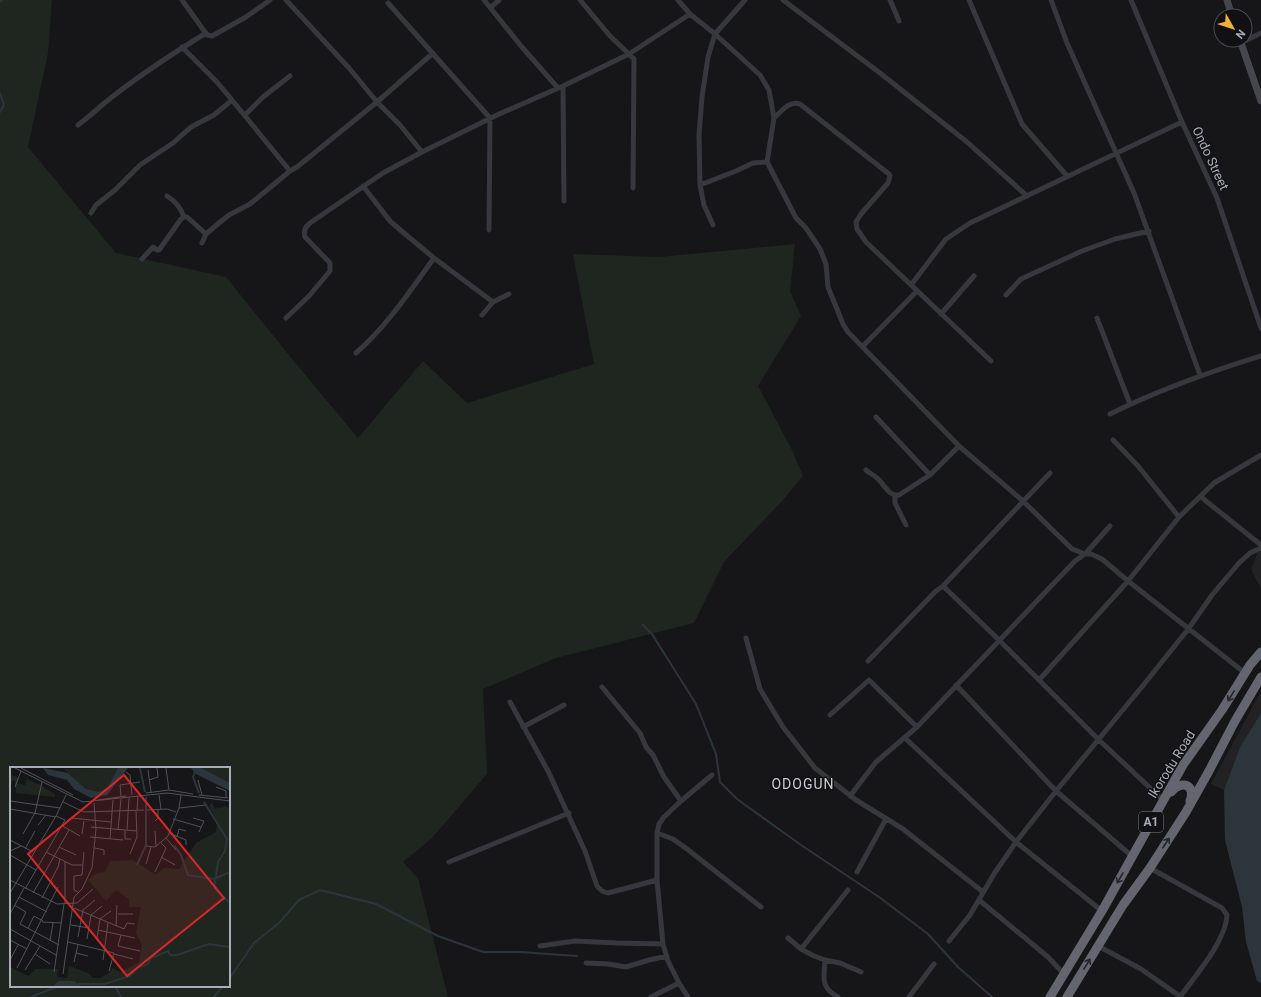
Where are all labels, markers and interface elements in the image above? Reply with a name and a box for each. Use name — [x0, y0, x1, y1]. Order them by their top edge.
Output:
north arrow — [1213, 8, 1253, 48]
text: N — [1233, 27, 1248, 41]
street label: Ondo Street — [1189, 124, 1232, 192]
one-way arrow — [1227, 690, 1235, 701]
street label: Ikorodu Road — [1145, 728, 1198, 801]
inset map — [10, 767, 230, 987]
district label: ODOGUN — [771, 776, 835, 792]
road number: A1 — [1139, 812, 1163, 832]
one-way arrow — [1162, 838, 1170, 849]
one-way arrow — [1116, 872, 1124, 884]
one-way arrow — [1084, 958, 1092, 970]

